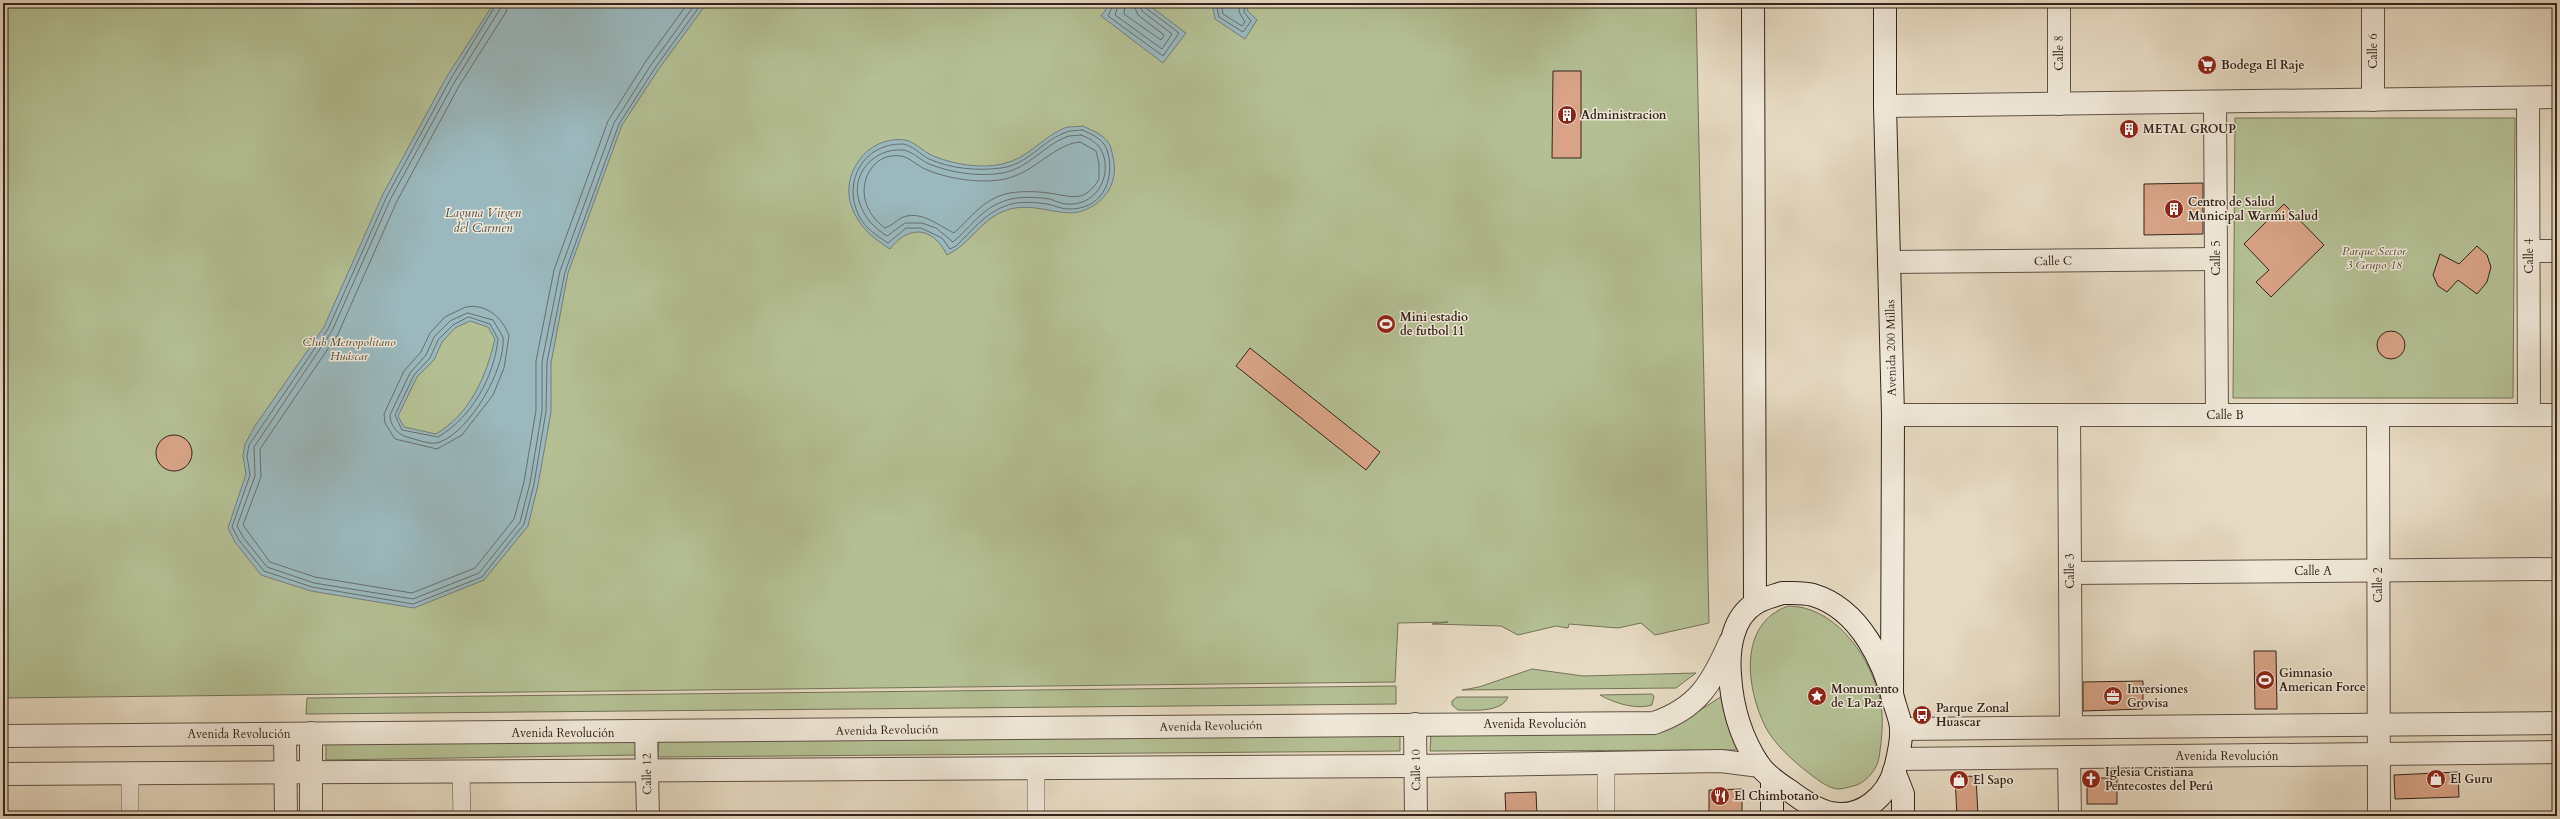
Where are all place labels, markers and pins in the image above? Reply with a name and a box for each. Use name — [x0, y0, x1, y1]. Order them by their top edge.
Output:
supermarket icon: Bodega El Raje — [2196, 54, 2218, 76]
place label: Bodega El Raje — [2221, 57, 2305, 73]
building icon: Administracion — [1556, 104, 1578, 126]
place label: Administracion — [1581, 107, 1667, 123]
building icon: METAL GROUP — [2118, 118, 2140, 140]
place label: METAL GROUP — [2143, 121, 2236, 137]
place label: Centro de Salud Municipal Warmi Salud — [2188, 194, 2318, 224]
building icon: Centro de Salud Municipal Warmi Salud — [2163, 198, 2185, 220]
place label: Mini estadio de futbol 11 — [1400, 309, 1468, 339]
sports icon: Mini estadio de futbol 11 — [1375, 313, 1397, 335]
place label: Gimnasio American Force — [2279, 665, 2366, 695]
sports icon: Gimnasio American Force — [2254, 669, 2276, 691]
place label: Monumento de La Paz — [1831, 681, 1899, 711]
place label: Inversiones Grovisa — [2127, 681, 2188, 711]
place icon: Monumento de La Paz — [1806, 685, 1828, 707]
office icon: Inversiones Grovisa — [2102, 685, 2124, 707]
place label: Parque Zonal Huascar — [1936, 700, 2010, 730]
bus stop icon: Parque Zonal Huascar — [1911, 704, 1933, 726]
place label: Iglesia Cristiana Pentecostes del Perú — [2105, 764, 2213, 794]
church icon: Iglesia Cristiana Pentecostes del Perú — [2080, 768, 2102, 790]
shop icon: El Guru — [2425, 768, 2447, 790]
shop icon: El Sapo — [1948, 769, 1970, 791]
place label: El Guru — [2450, 771, 2493, 787]
place label: El Sapo — [1973, 772, 2014, 788]
restaurant icon: El Chimbotano — [1709, 785, 1731, 807]
place label: El Chimbotano — [1734, 788, 1819, 804]

